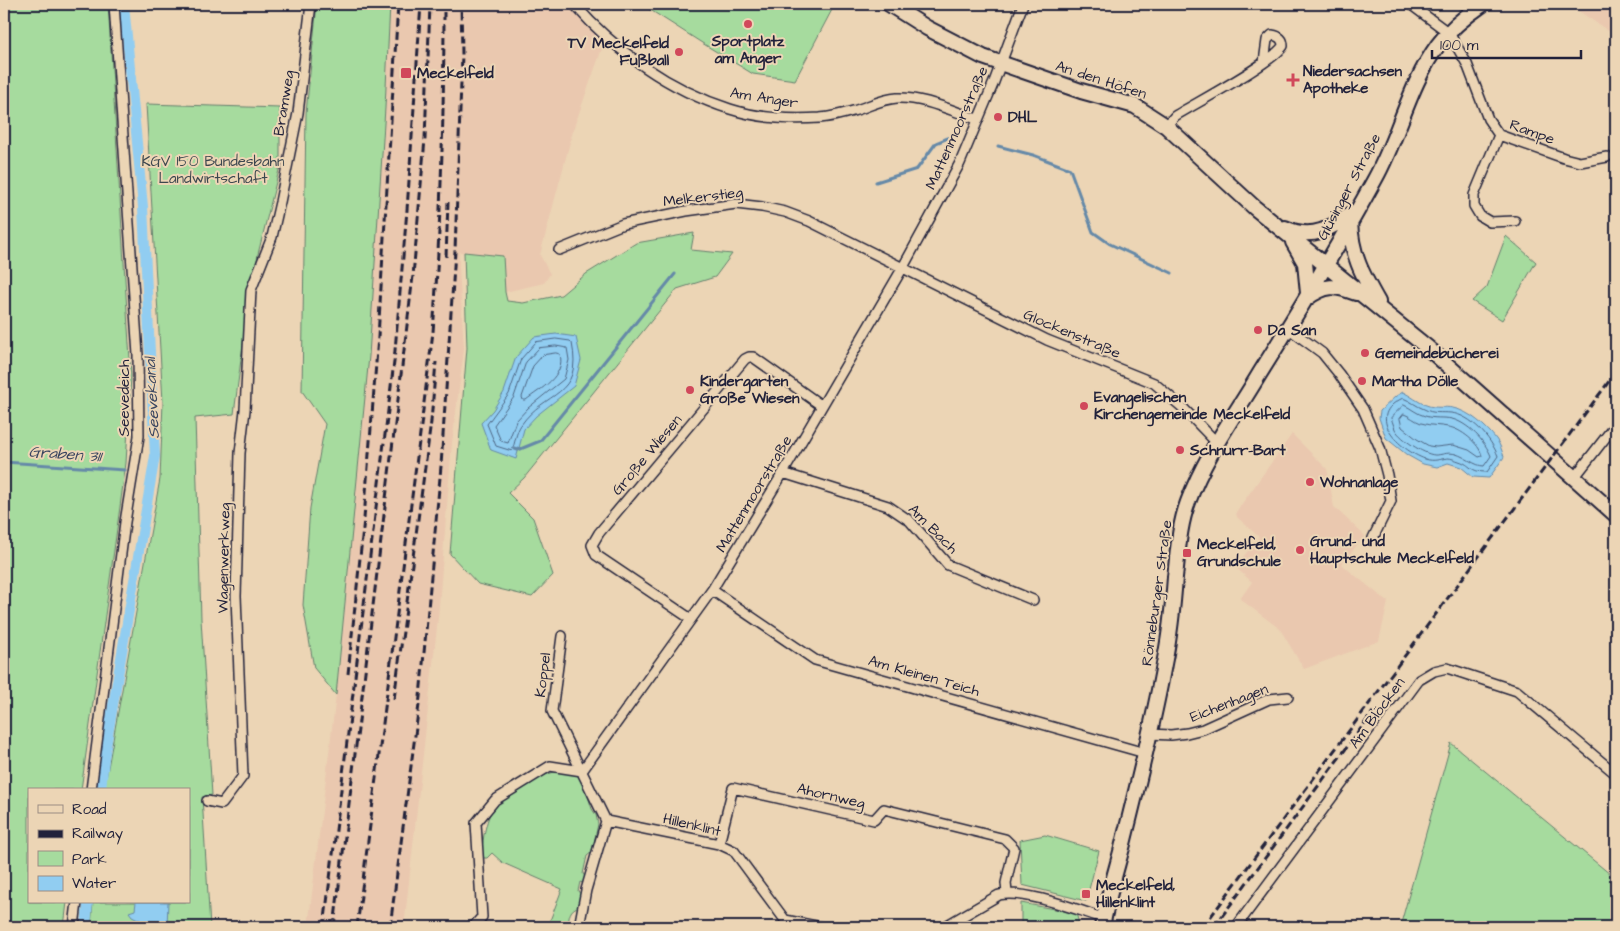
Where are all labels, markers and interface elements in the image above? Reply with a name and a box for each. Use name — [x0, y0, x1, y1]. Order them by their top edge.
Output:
marker: Sportplatz am Anger — [742, 18, 754, 30]
scale bar — [1432, 28, 1581, 60]
place label: Sportplatz am Anger — [711, 31, 785, 71]
place label: TV Meckelfeld Fußball — [566, 33, 670, 71]
text: 100 m — [1440, 35, 1479, 56]
marker: TV Meckelfeld Fußball — [673, 46, 685, 58]
street label: An den Höfen — [1053, 55, 1150, 105]
place label: Niedersachsen Apotheke — [1303, 61, 1403, 99]
place label: Meckelfeld — [417, 63, 494, 84]
street label: Mattenmoorstraße — [920, 63, 994, 193]
marker: Meckelfeld — [399, 66, 413, 80]
street label: Bramweg — [268, 68, 301, 138]
marker: Niedersachsen Apotheke — [1287, 74, 1299, 86]
street label: Am Anger — [728, 82, 799, 115]
place label: DHL — [1008, 107, 1038, 128]
marker: DHL — [992, 111, 1004, 123]
street label: Rampe — [1507, 114, 1557, 150]
street label: Glüsinger Straße — [1312, 130, 1387, 245]
park label: KGV 150 Bundesbahn Landwirtschaft — [142, 151, 285, 189]
street label: Melkerstieg — [662, 182, 744, 213]
street label: Glockenstraße — [1020, 304, 1124, 364]
place label: Da San — [1268, 320, 1317, 341]
marker: Da San — [1252, 324, 1264, 336]
place label: Gemeindebücherei — [1375, 343, 1499, 364]
marker: Gemeindebücherei — [1359, 347, 1371, 359]
water label: Seevekanal — [139, 354, 165, 439]
street label: Seevedeich — [114, 359, 135, 436]
place label: Kindergarten Große Wiesen — [700, 371, 800, 409]
place label: Martha Dölle — [1372, 371, 1458, 392]
marker: Martha Dölle — [1356, 375, 1368, 387]
marker: Kindergarten Große Wiesen — [684, 384, 696, 396]
place label: Evangelischen Kirchengemeinde Meckelfeld — [1094, 387, 1290, 427]
marker: Evangelischen Kirchengemeinde Meckelfeld — [1078, 400, 1090, 412]
street label: Große Wiesen — [607, 410, 687, 500]
street label: Mattenmoorstraße — [711, 432, 797, 556]
place label: Schnurr-Bart — [1189, 440, 1286, 461]
water label: Graben 311 — [28, 441, 104, 468]
marker: Schnurr-Bart — [1174, 444, 1186, 456]
place label: Wohnanlage — [1319, 472, 1398, 495]
marker: Wohnanlage — [1304, 476, 1316, 488]
street label: Am Bach — [903, 499, 963, 559]
street label: Wagenwerkweg — [213, 502, 236, 614]
street label: Rönneburger Straße — [1136, 519, 1179, 667]
place label: Grund- und Hauptschule Meckelfeld — [1310, 531, 1474, 569]
place label: Meckelfeld, Grundschule — [1197, 534, 1281, 572]
marker: Grund- und Hauptschule Meckelfeld — [1294, 544, 1306, 556]
marker: Meckelfeld, Grundschule — [1181, 547, 1193, 559]
street label: Am Kleinen Teich — [866, 650, 983, 702]
street label: Koppel — [530, 652, 556, 698]
street label: Am Blöcken — [1344, 673, 1410, 753]
street label: Eichenhagen — [1187, 678, 1272, 728]
street label: Ahornweg — [795, 778, 867, 815]
legend — [28, 788, 190, 904]
text: Road — [72, 799, 107, 820]
street label: Hillenklint — [661, 808, 723, 842]
text: Railway — [72, 823, 123, 845]
text: Park — [72, 849, 107, 870]
text: Water — [72, 873, 116, 894]
place label: Meckelfeld, Hillenklint — [1096, 875, 1175, 913]
marker: Meckelfeld, Hillenklint — [1080, 888, 1092, 900]

